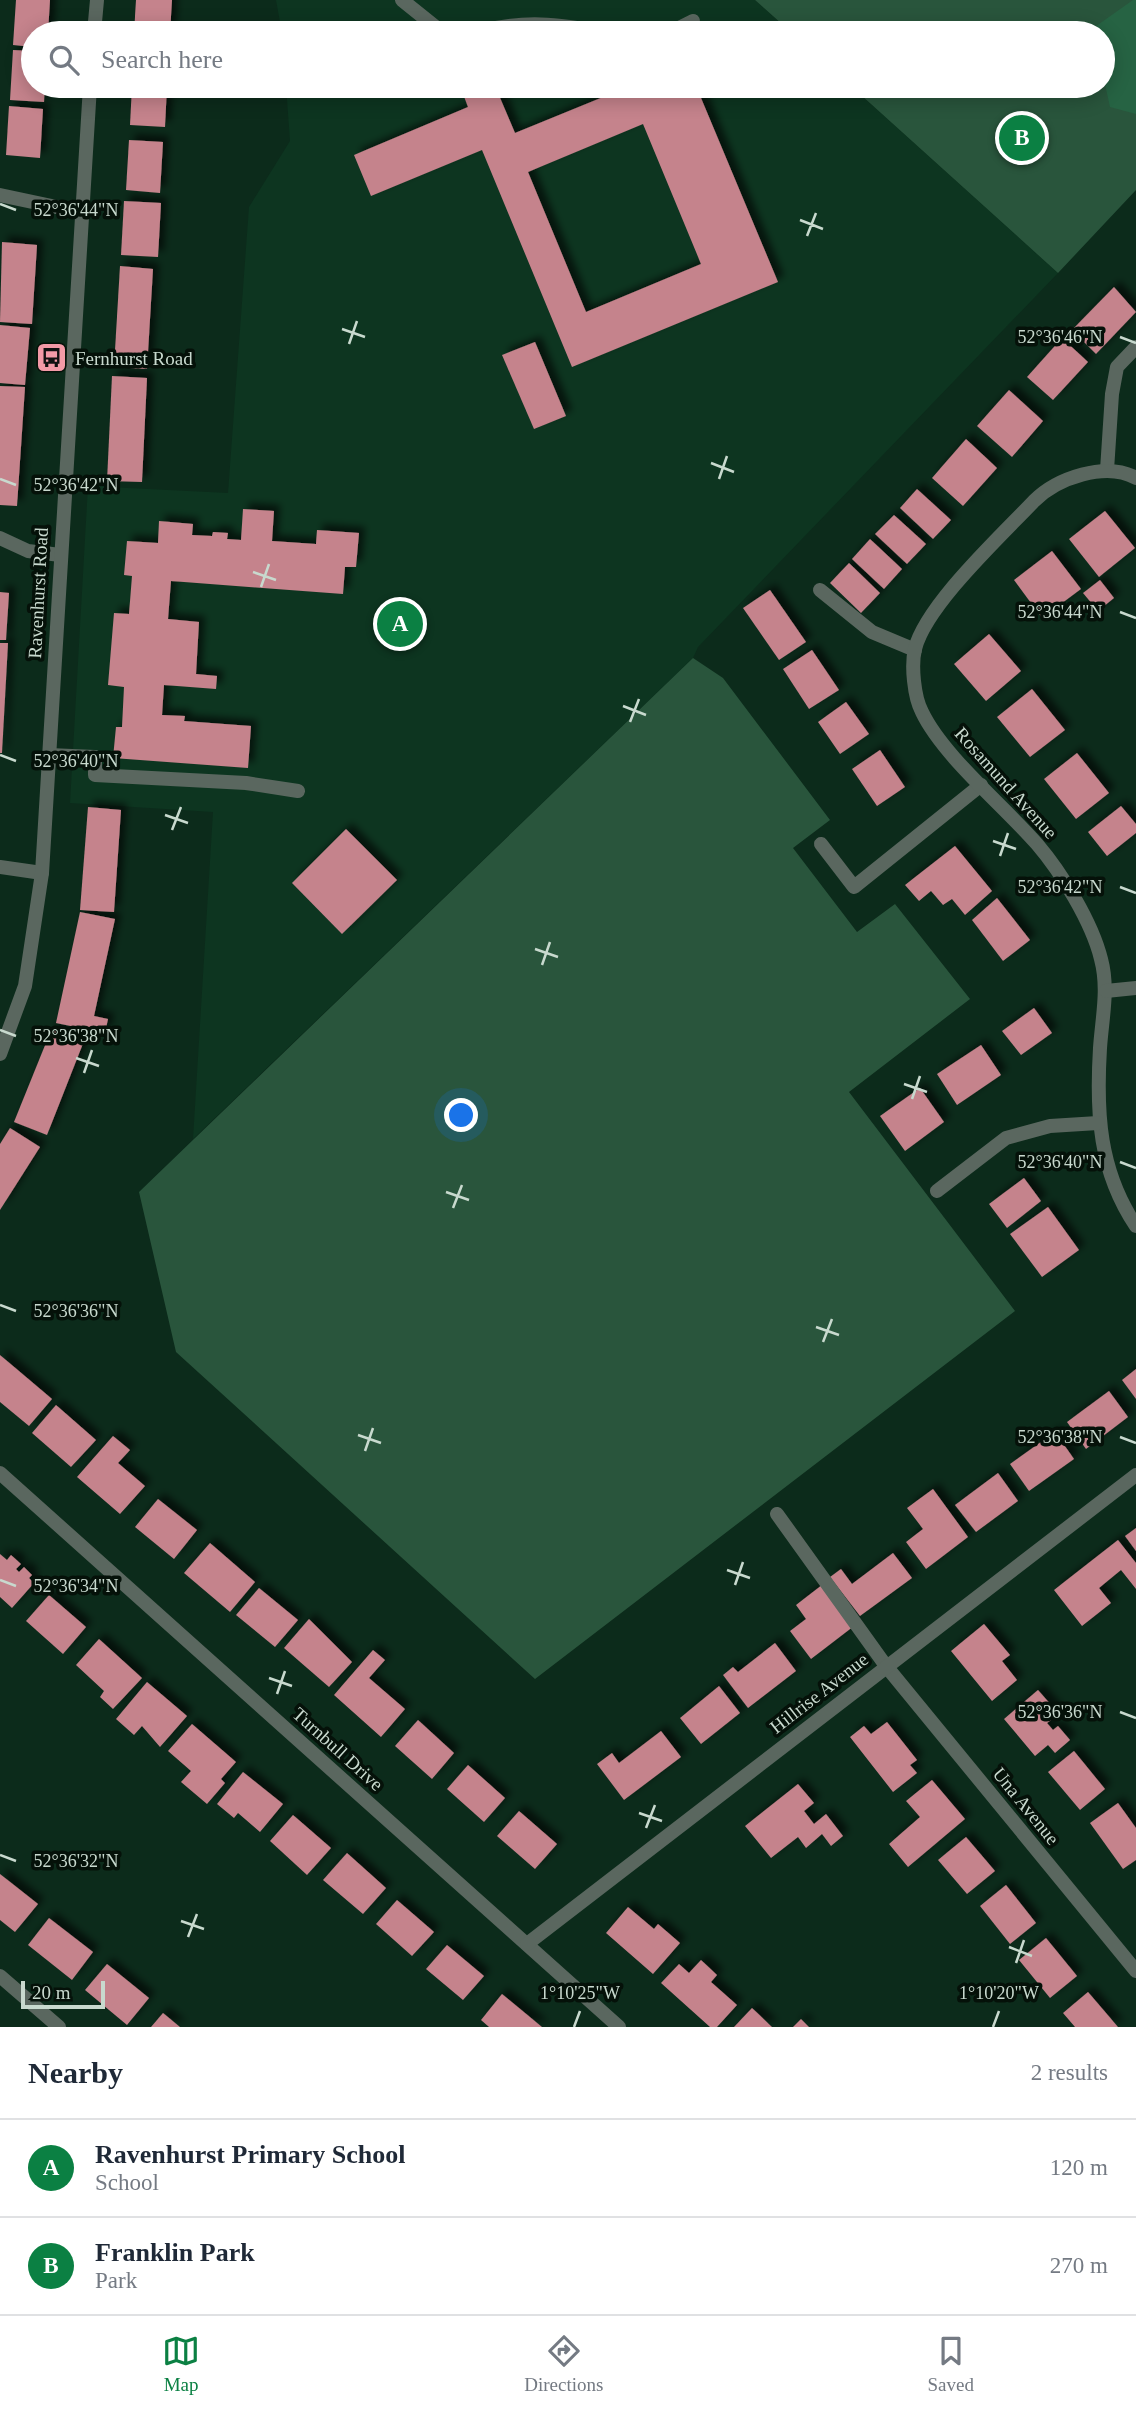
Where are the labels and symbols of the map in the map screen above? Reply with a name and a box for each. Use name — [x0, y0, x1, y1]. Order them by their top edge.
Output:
pin: B — [999, 112, 1045, 164]
text: 52°36'44"N — [34, 200, 118, 220]
text: 52°36'46"N — [1018, 327, 1102, 347]
bus stop icon: Fernhurst Road — [35, 341, 69, 375]
place label: Fernhurst Road — [75, 348, 193, 369]
text: 52°36'42"N — [34, 475, 118, 495]
street label: Ravenhurst Road — [24, 526, 52, 659]
pin: A — [377, 598, 423, 650]
text: 52°36'44"N — [1018, 602, 1102, 622]
street label: Rosamund Avenue — [950, 723, 1062, 843]
text: 52°36'40"N — [34, 751, 118, 771]
text: 52°36'42"N — [1018, 877, 1102, 897]
text: 52°36'38"N — [34, 1026, 118, 1046]
your location — [444, 1098, 478, 1132]
text: 52°36'40"N — [1018, 1152, 1102, 1172]
text: 52°36'36"N — [34, 1301, 118, 1321]
text: 52°36'38"N — [1018, 1427, 1102, 1447]
text: 52°36'34"N — [34, 1576, 118, 1596]
street label: Hillrise Avenue — [766, 1648, 872, 1738]
text: 52°36'36"N — [1018, 1702, 1102, 1722]
street label: Turnbull Drive — [289, 1703, 387, 1795]
street label: Una Avenue — [989, 1763, 1063, 1849]
text: 52°36'32"N — [34, 1851, 118, 1871]
scale bar — [21, 1978, 105, 2010]
text: 1°10'25"W — [540, 1983, 620, 2003]
text: 1°10'20"W — [959, 1983, 1039, 2003]

